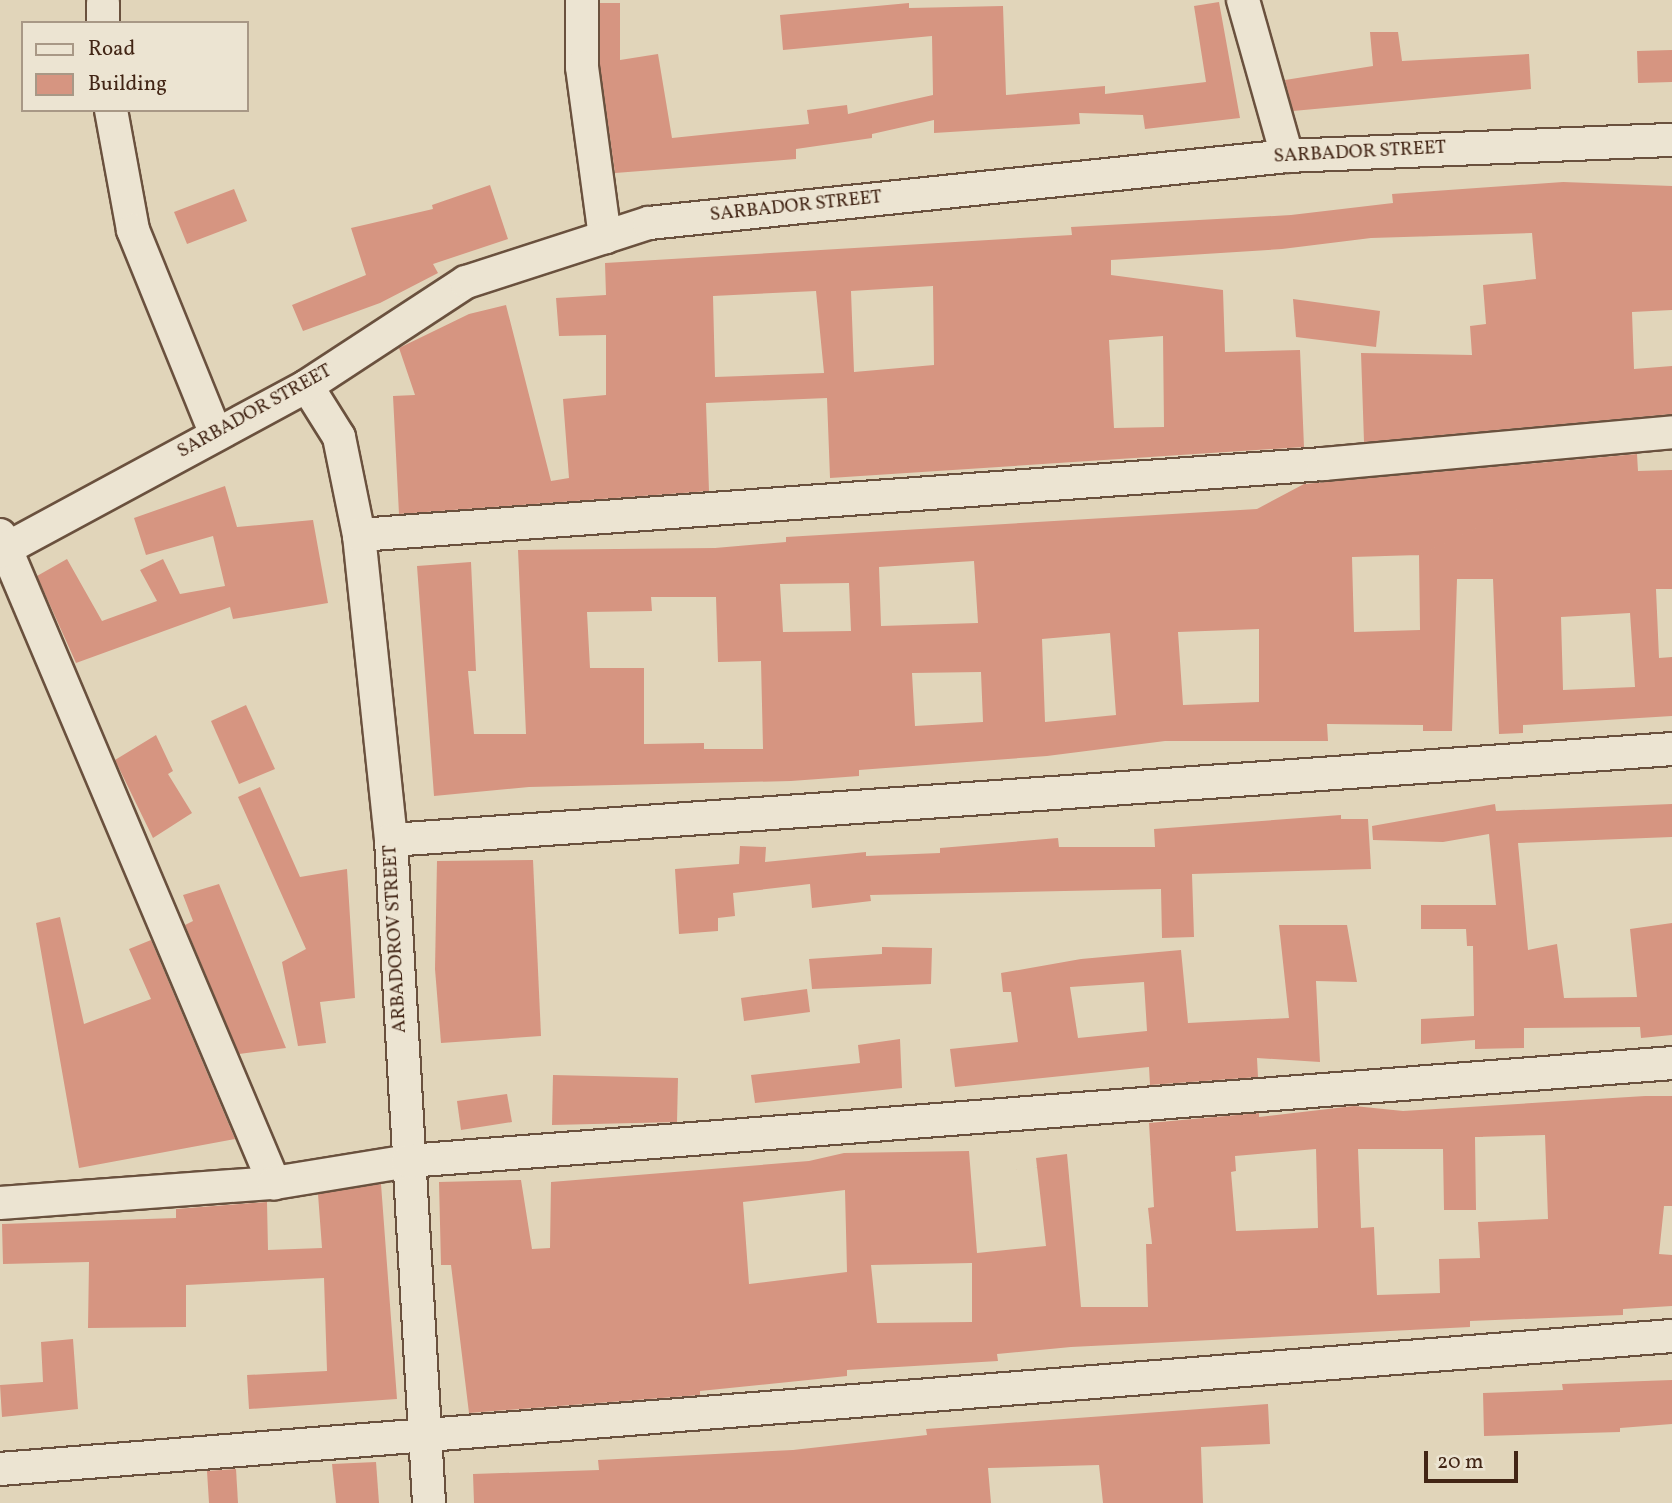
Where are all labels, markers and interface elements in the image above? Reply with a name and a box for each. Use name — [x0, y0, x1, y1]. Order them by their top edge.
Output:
legend — [21, 21, 248, 112]
text: Road — [88, 35, 135, 64]
text: Building — [88, 70, 167, 99]
street label: SARBADOR STREET — [1273, 137, 1447, 169]
street label: SARBADOR STREET — [709, 187, 883, 227]
street label: SARBADOR STREET — [174, 360, 336, 464]
street label: ARBADOROV STREET — [380, 844, 412, 1034]
scale bar — [1427, 1436, 1522, 1480]
text: 20 m — [1437, 1448, 1483, 1477]

